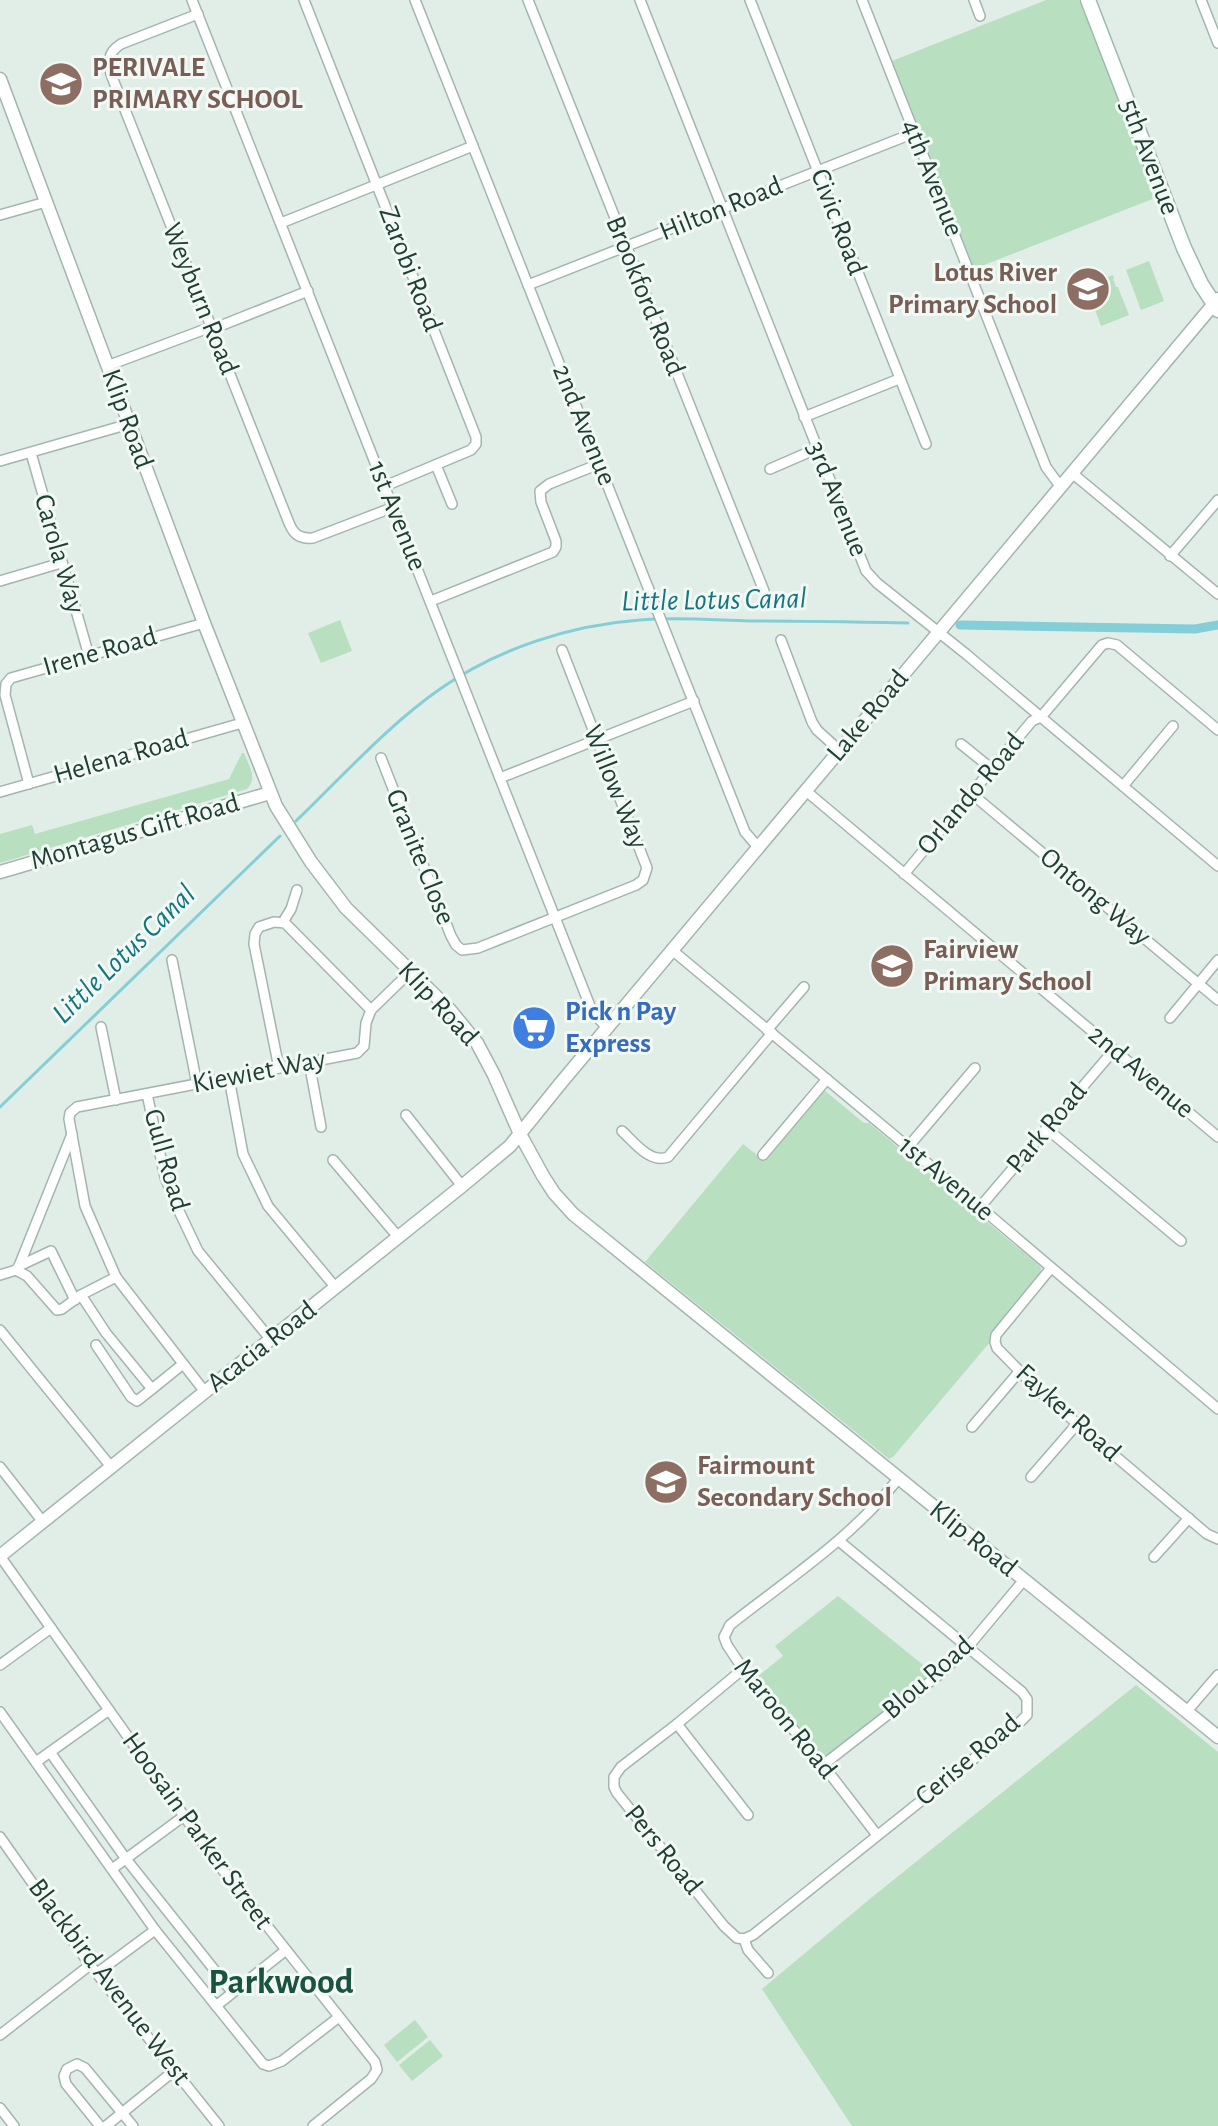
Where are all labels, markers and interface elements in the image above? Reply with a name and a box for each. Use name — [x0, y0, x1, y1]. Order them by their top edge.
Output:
place label: PERIVALE PRIMARY SCHOOL — [92, 54, 303, 114]
school or university icon: PERIVALE PRIMARY SCHOOL — [37, 60, 85, 108]
street label: 5th Avenue — [1114, 95, 1184, 219]
street label: 4th Avenue — [896, 116, 968, 240]
street label: Civic Road — [805, 165, 871, 279]
street label: Hilton Road — [656, 172, 786, 246]
street label: Zarobi Road — [373, 203, 447, 335]
street label: Brookford Road — [600, 212, 690, 380]
street label: Weyburn Road — [157, 219, 243, 379]
place label: Lotus River Primary School — [888, 259, 1057, 319]
school or university icon: Lotus River Primary School — [1064, 265, 1112, 313]
street label: 2nd Avenue — [547, 360, 621, 490]
street label: Klip Road — [96, 366, 158, 472]
street label: 3rd Avenue — [801, 438, 873, 560]
street label: 1st Avenue — [362, 457, 432, 575]
street label: Carola Way — [29, 491, 89, 617]
water label: Little Lotus Canal — [621, 583, 807, 617]
street label: Irene Road — [40, 622, 160, 682]
street label: Lake Road — [822, 665, 914, 767]
street label: Willow Way — [578, 721, 652, 853]
street label: Helena Road — [50, 724, 192, 790]
street label: Orlando Road — [912, 728, 1030, 860]
street label: Granite Close — [380, 785, 460, 929]
street label: Montagus Gift Road — [27, 789, 243, 875]
street label: Ontong Way — [1034, 843, 1156, 951]
water label: Little Lotus Canal — [47, 879, 201, 1029]
place label: Fairview Primary School — [923, 936, 1092, 996]
school or university icon: Fairview Primary School — [868, 942, 916, 990]
street label: Klip Road — [392, 957, 484, 1051]
place label: Pick n Pay Express — [565, 998, 677, 1058]
supermarket icon: Pick n Pay Express — [510, 1004, 558, 1052]
street label: 2nd Avenue — [1083, 1020, 1199, 1124]
street label: Kiewiet Way — [190, 1045, 328, 1099]
street label: Park Road — [1001, 1077, 1093, 1179]
street label: Gull Road — [138, 1106, 194, 1214]
street label: 1st Avenue — [893, 1131, 999, 1227]
street label: Acacia Road — [202, 1296, 322, 1398]
street label: Fayker Road — [1010, 1359, 1126, 1467]
place label: Fairmount Secondary School — [697, 1452, 892, 1512]
school or university icon: Fairmount Secondary School — [642, 1458, 690, 1506]
street label: Klip Road — [924, 1496, 1022, 1582]
street label: Blou Road — [877, 1631, 979, 1725]
street label: Maroon Road — [728, 1654, 842, 1784]
street label: Cerise Road — [911, 1709, 1025, 1811]
street label: Hoosain Parker Street — [116, 1727, 278, 1935]
street label: Pers Road — [619, 1800, 707, 1900]
street label: Blackbird Avenue West — [23, 1874, 195, 2090]
district label: Parkwood — [208, 1964, 354, 2000]

